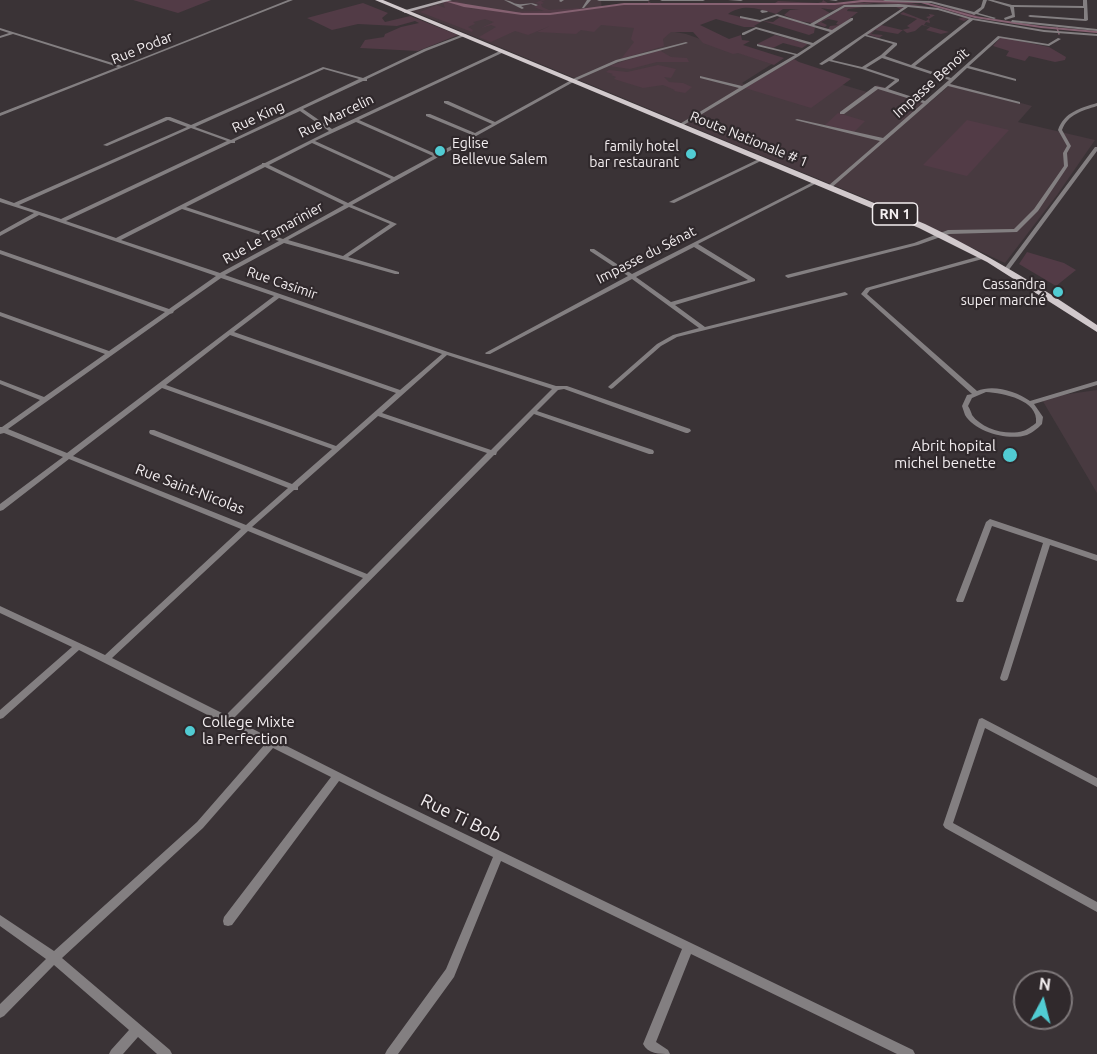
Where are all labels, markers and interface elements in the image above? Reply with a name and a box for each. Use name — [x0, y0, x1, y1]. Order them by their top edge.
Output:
street label: Rue Podar — [109, 28, 175, 68]
street label: Impasse Benoît — [890, 45, 972, 121]
street label: Rue Marcelin — [296, 91, 376, 141]
street label: Rue King — [229, 98, 287, 136]
street label: Route Nationale # 1 — [688, 108, 810, 170]
place label: Eglise Bellevue Salem — [452, 135, 547, 168]
place label: family hotel bar restaurant — [589, 138, 679, 170]
marker: Eglise Bellevue Salem — [433, 144, 447, 158]
marker: family hotel bar restaurant — [684, 147, 698, 161]
street label: Rue Le Tamarinier — [220, 198, 326, 268]
road number: RN 1 — [872, 203, 918, 225]
street label: Impasse du Sénat — [594, 223, 698, 287]
street label: Rue Casimir — [244, 263, 320, 303]
place label: Cassandra super marché — [961, 276, 1046, 308]
marker: Cassandra super marché — [1051, 285, 1065, 299]
place label: Abrit hopital michel benette — [894, 437, 996, 472]
marker: Abrit hopital michel benette — [1001, 446, 1019, 464]
street label: Rue Saint-Nicolas — [133, 460, 247, 518]
place label: College Mixte la Perfection — [202, 713, 295, 748]
marker: College Mixte la Perfection — [183, 724, 197, 738]
street label: Rue Ti Bob — [417, 789, 505, 847]
north arrow — [1013, 970, 1073, 1030]
text: N — [1038, 974, 1052, 994]

